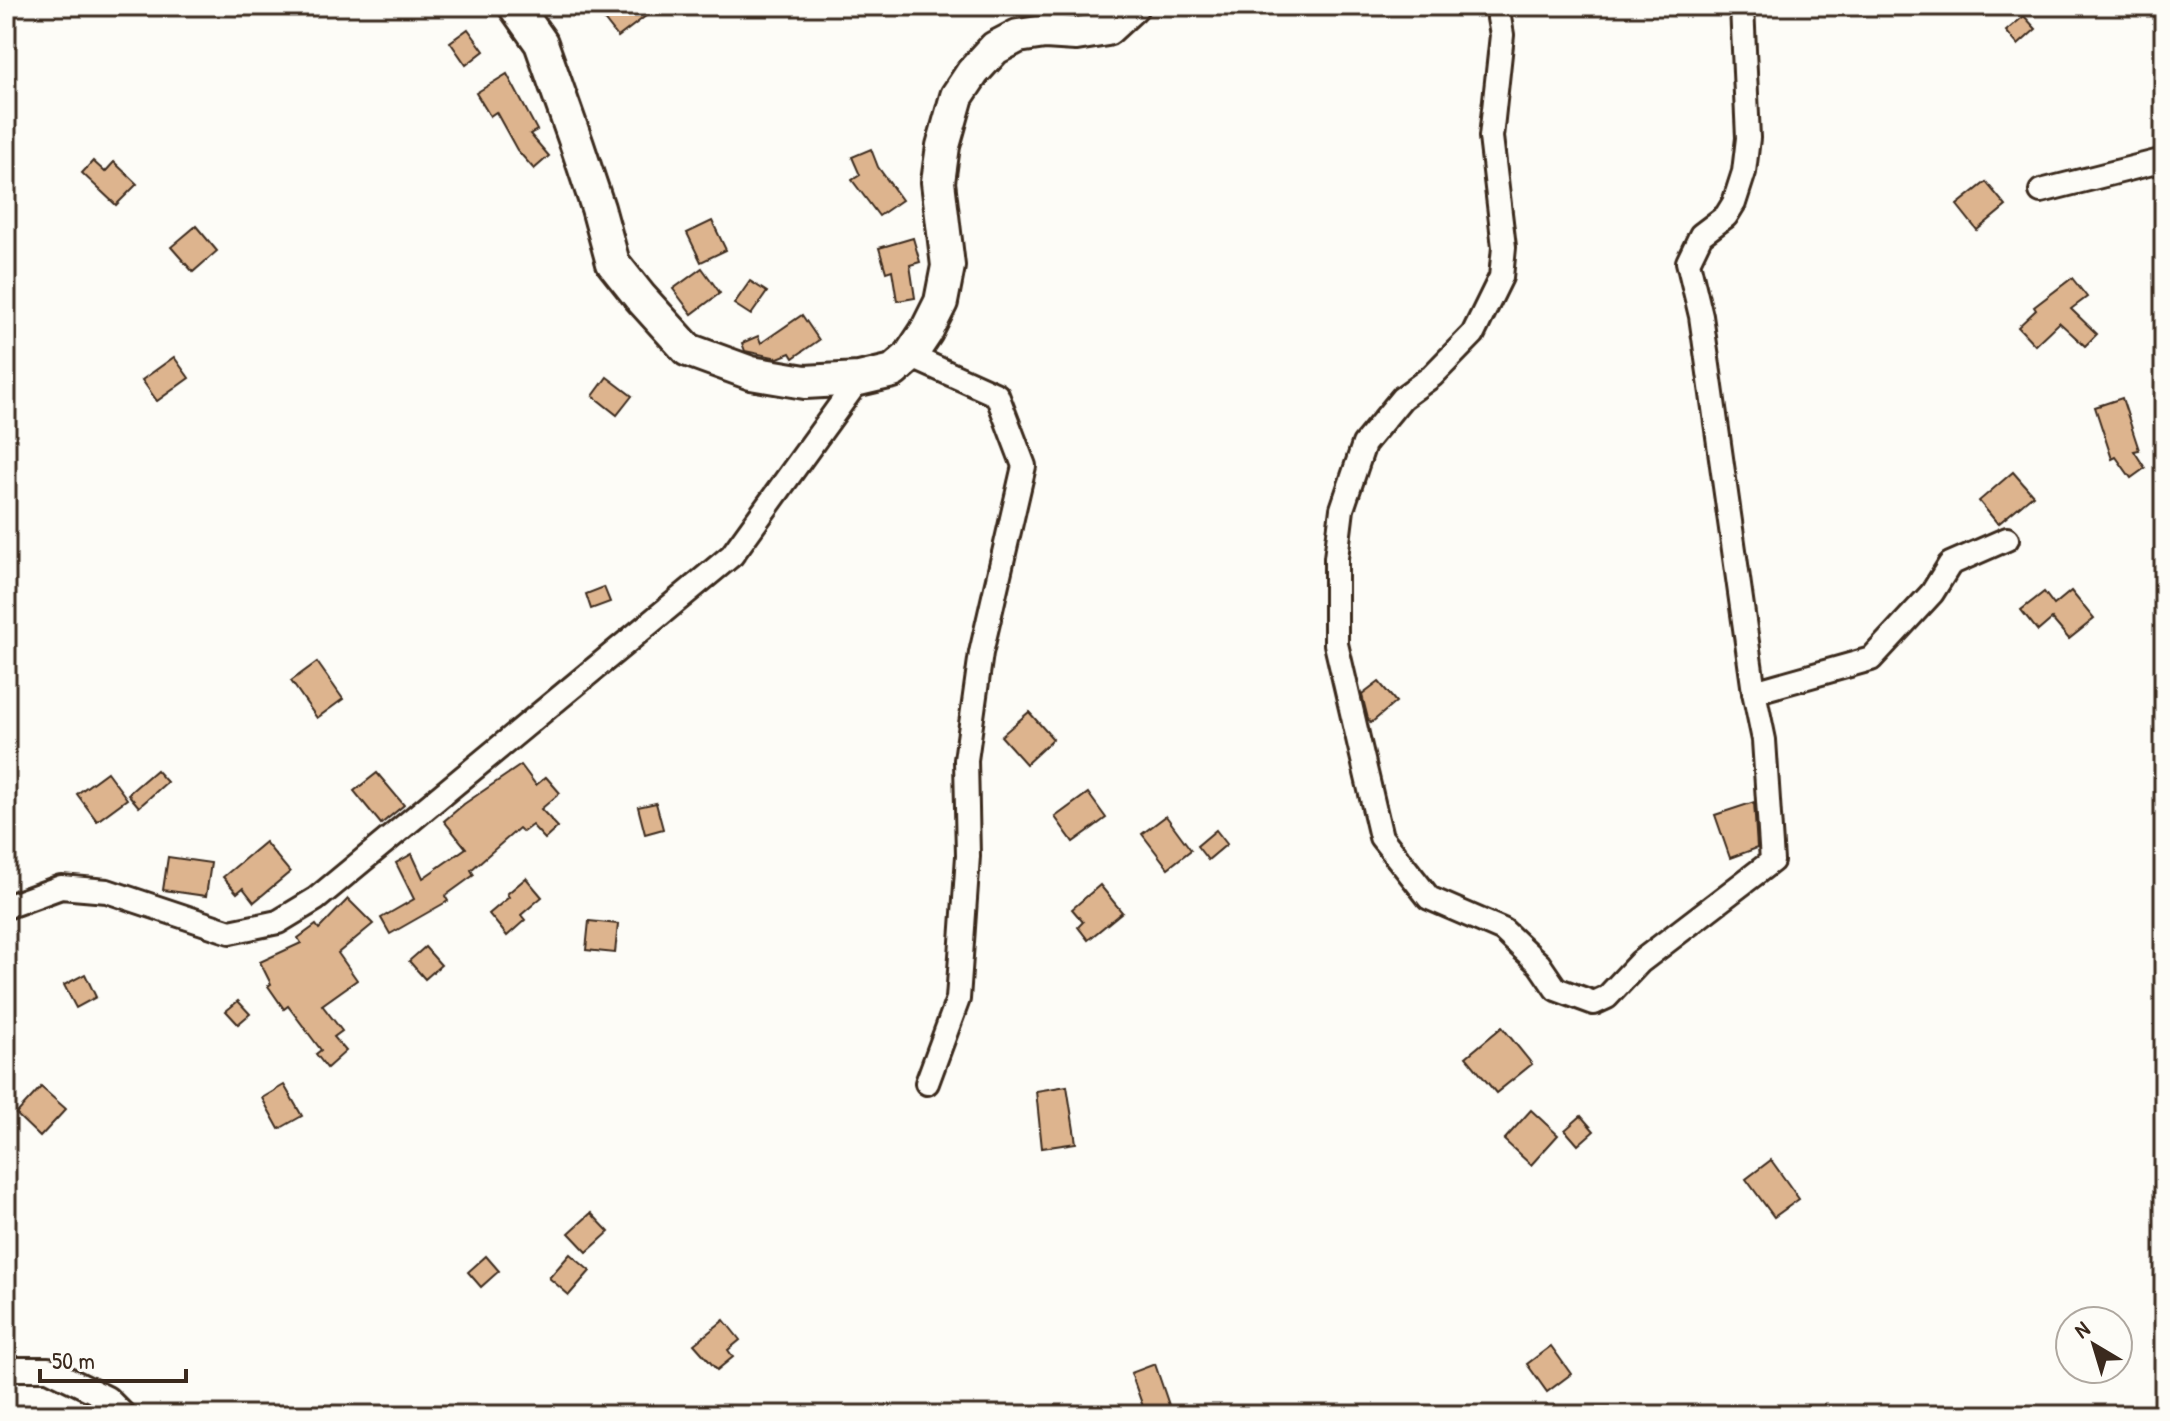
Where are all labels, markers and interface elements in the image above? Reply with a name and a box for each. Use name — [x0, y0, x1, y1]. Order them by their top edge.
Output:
north arrow — [2054, 1305, 2134, 1385]
text: N — [2068, 1314, 2096, 1345]
scale bar — [40, 1333, 186, 1383]
text: 50 m — [52, 1344, 95, 1376]

